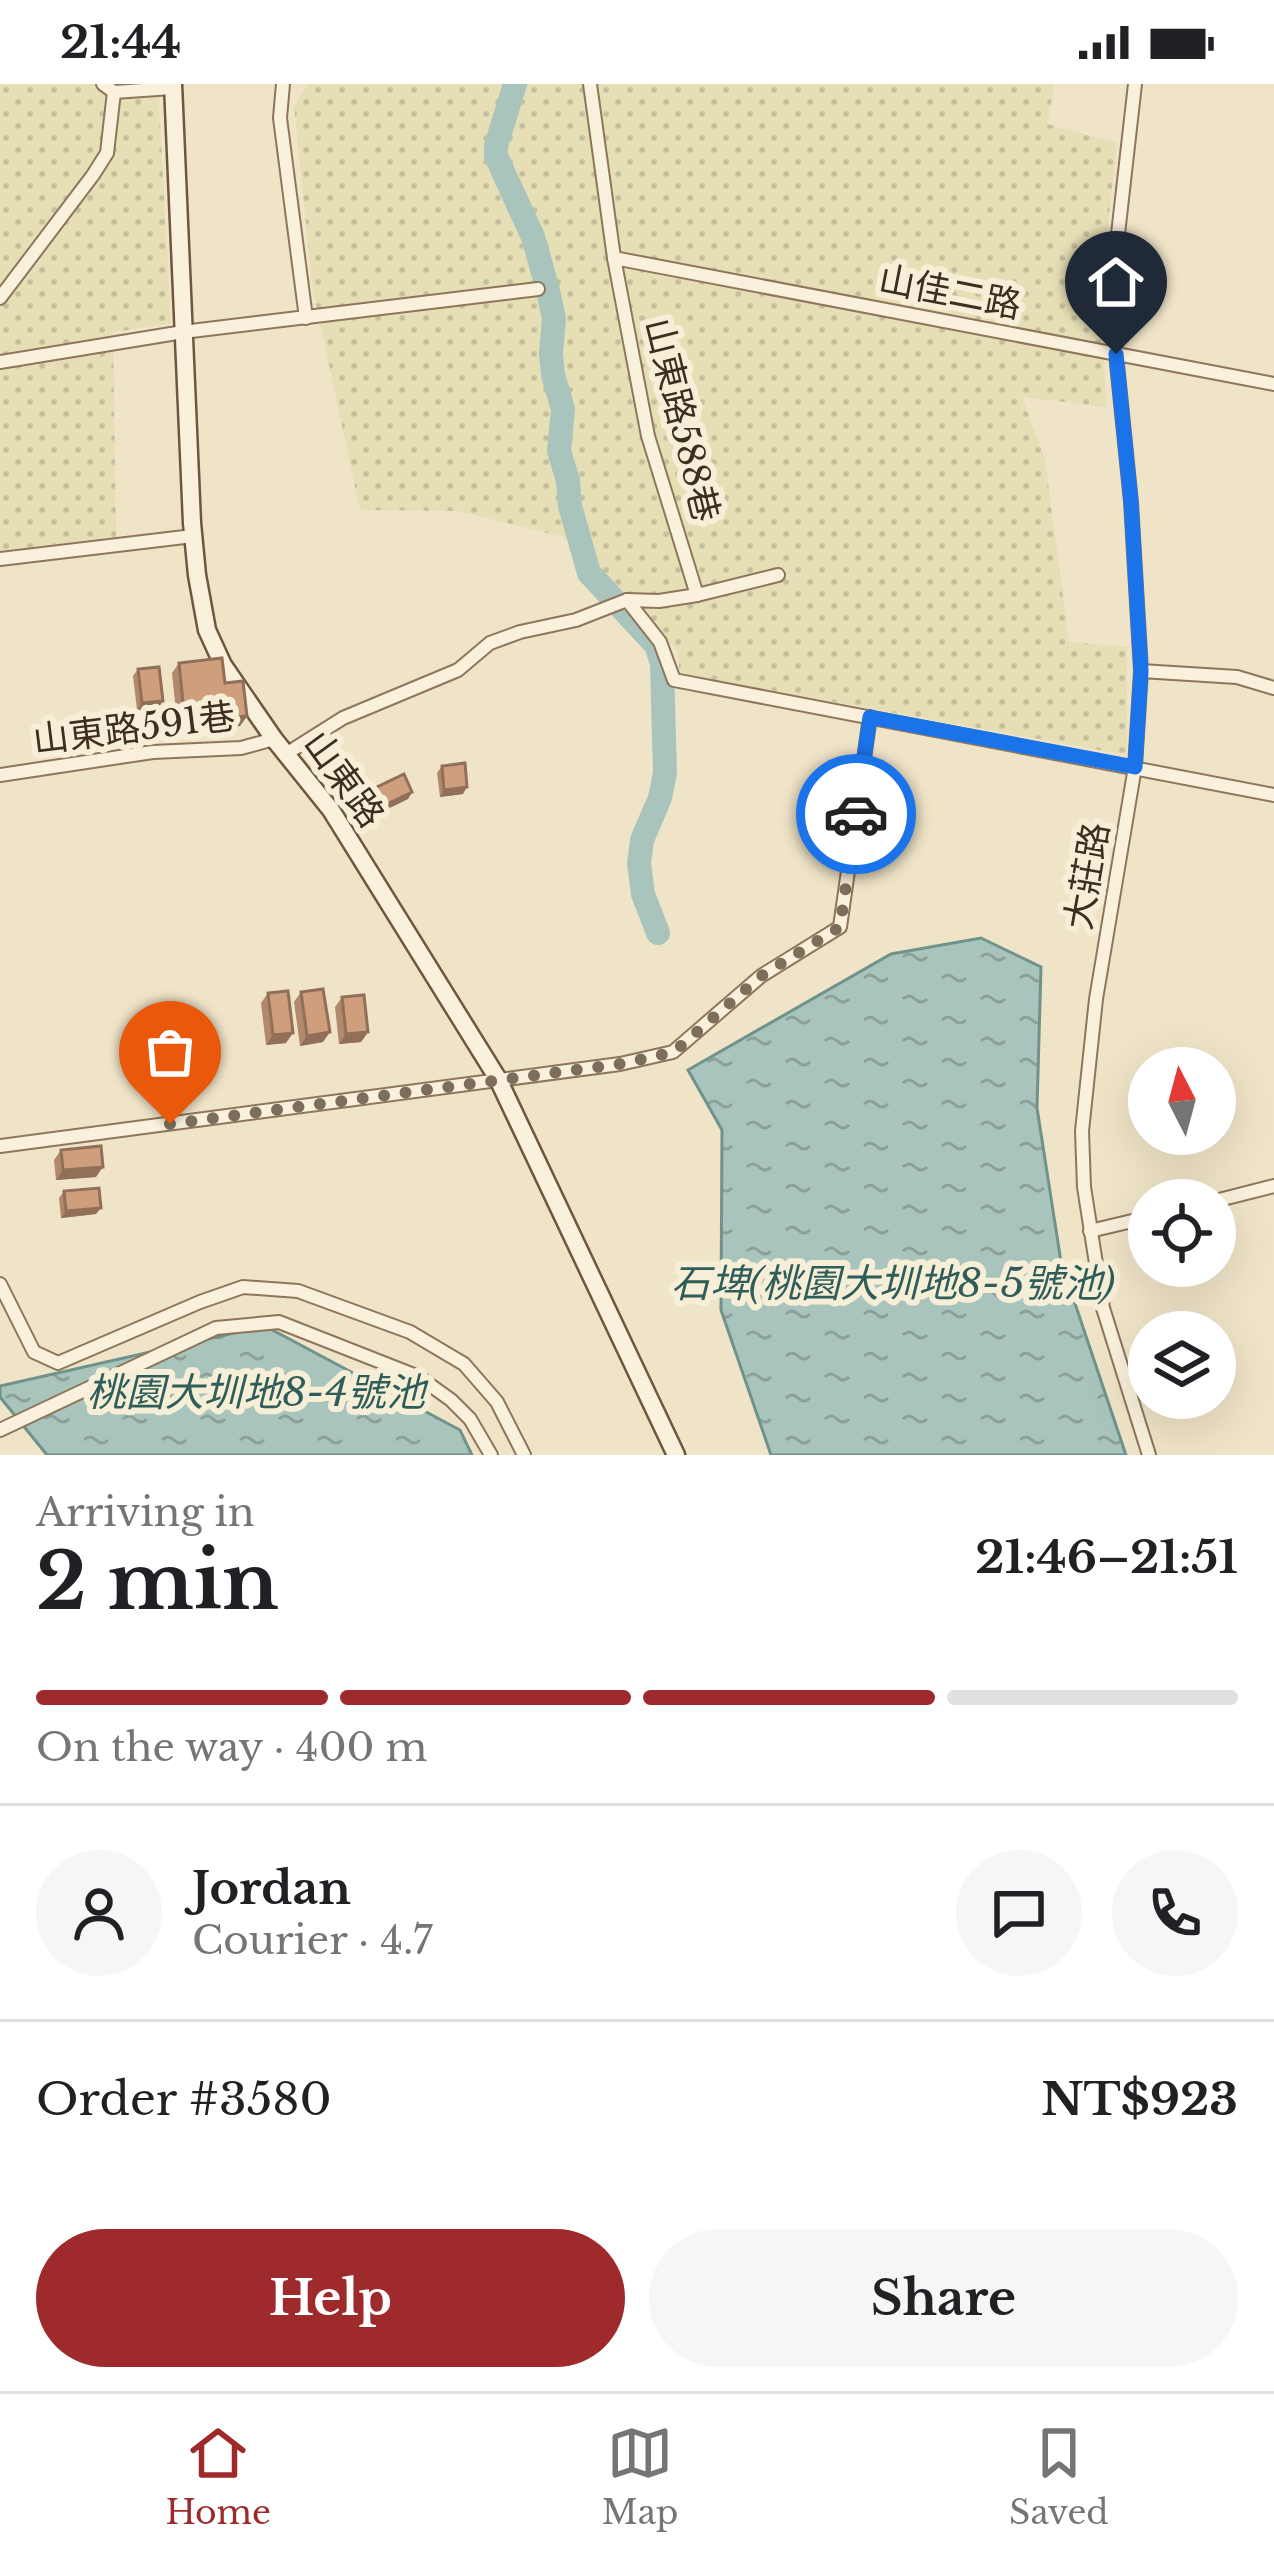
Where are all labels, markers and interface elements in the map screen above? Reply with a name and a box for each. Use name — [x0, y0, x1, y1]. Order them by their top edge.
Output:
text: 21:44 — [60, 14, 181, 70]
pin — [1065, 231, 1167, 354]
icon: home — [1083, 249, 1149, 315]
street label: 山佳二路 — [875, 256, 1025, 328]
street label: 山東路588巷 — [635, 314, 729, 526]
street label: 山東路591巷 — [30, 693, 238, 763]
street label: 山東路 — [294, 722, 394, 836]
courier — [796, 754, 916, 874]
icon: car — [823, 781, 889, 847]
street label: 大莊路 — [1055, 819, 1119, 933]
pin — [119, 1001, 221, 1124]
icon: bag — [137, 1019, 203, 1085]
north arrow — [1128, 1047, 1236, 1155]
map controls — [1128, 1047, 1236, 1419]
button: locate — [1128, 1179, 1236, 1287]
water label: 石埤(桃園大圳地8-5號池) — [671, 1259, 1115, 1308]
button: layers — [1128, 1311, 1236, 1419]
water label: 桃園大圳地8-4號池 — [87, 1368, 429, 1417]
text: Arriving in — [36, 1488, 255, 1537]
text: 21:46–21:51 — [975, 1529, 1238, 1585]
text: 2 min — [36, 1533, 279, 1630]
text: On the way · 400 m — [36, 1723, 427, 1772]
button: person — [36, 1850, 162, 1976]
button: chat — [956, 1850, 1082, 1976]
button: phone — [1112, 1850, 1238, 1976]
text: Jordan — [192, 1860, 351, 1916]
text: Courier · 4.7 — [192, 1916, 433, 1965]
text: Order #3580 — [36, 2071, 332, 2127]
text: NT$923 — [1041, 2071, 1238, 2127]
button: Help — [36, 2229, 625, 2367]
button: Share — [649, 2229, 1238, 2367]
tab: Home — [165, 2420, 271, 2533]
tab: Map — [602, 2420, 678, 2533]
tab: Saved — [1009, 2420, 1109, 2533]

